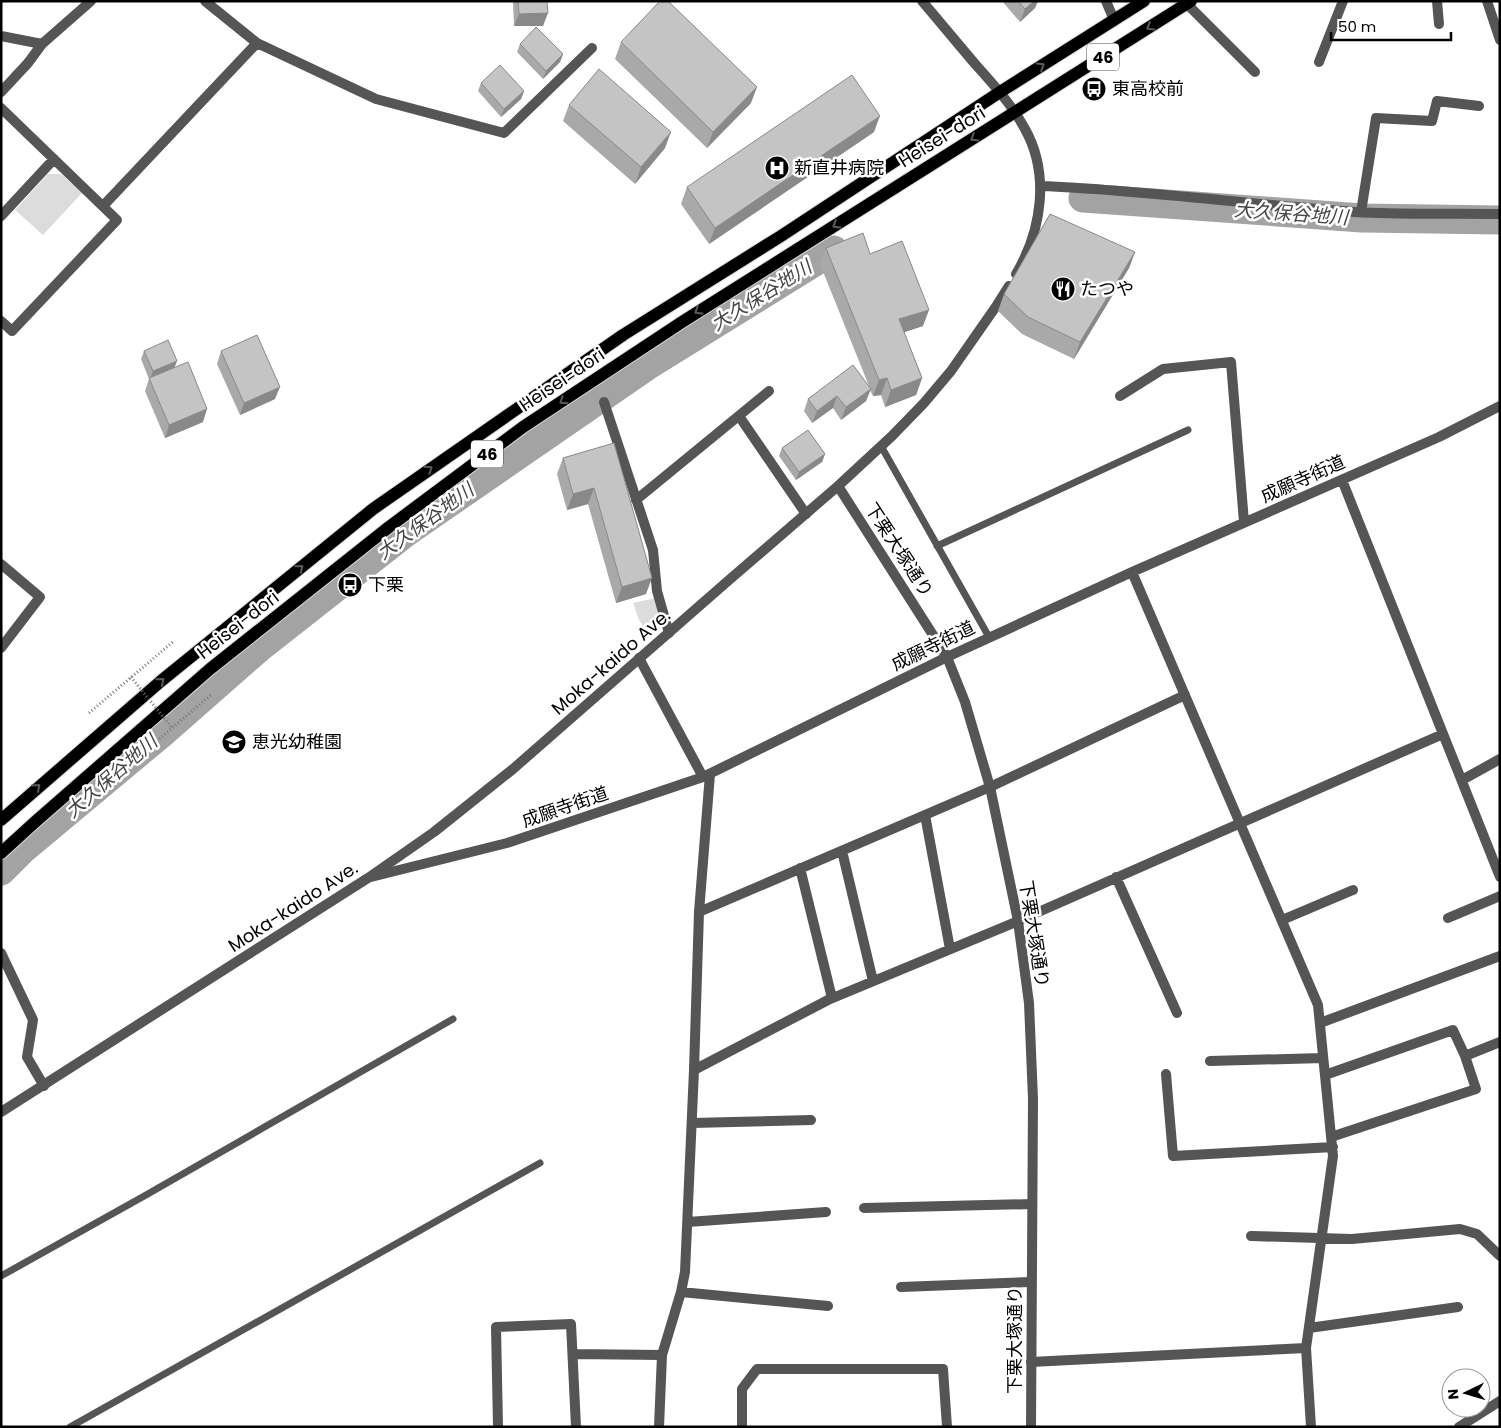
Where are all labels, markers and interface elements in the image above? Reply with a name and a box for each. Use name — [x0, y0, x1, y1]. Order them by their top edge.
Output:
scale bar — [1331, 10, 1451, 42]
text: 50 m — [1338, 16, 1376, 37]
one-way arrow — [1146, 21, 1155, 31]
road number: 46 — [1087, 44, 1119, 70]
one-way arrow — [1036, 63, 1045, 73]
bus stop icon: 東高校前 — [1081, 76, 1107, 102]
place label: 東高校前 — [1112, 76, 1184, 101]
street label: Heisei-dori — [894, 100, 990, 173]
one-way arrow — [970, 132, 979, 142]
hospital icon: 新直井病院 — [764, 155, 790, 181]
place label: 新直井病院 — [794, 155, 884, 180]
water label: 大久保谷地川 — [1233, 196, 1351, 231]
one-way arrow — [832, 218, 841, 228]
water label: 大久保谷地川 — [706, 253, 818, 337]
restaurant icon: たつや — [1050, 276, 1076, 302]
place label: たつや — [1080, 276, 1134, 301]
one-way arrow — [695, 305, 704, 315]
street label: Heisei-dori — [514, 342, 609, 417]
one-way arrow — [559, 395, 568, 404]
road number: 46 — [471, 440, 503, 468]
street label: 成願寺街道 — [1257, 449, 1349, 508]
one-way arrow — [423, 466, 433, 475]
water label: 大久保谷地川 — [371, 476, 481, 566]
street label: 下栗大塚通り — [860, 498, 939, 602]
one-way arrow — [294, 565, 303, 573]
bus stop icon: 下栗 — [337, 572, 363, 598]
place label: 下栗 — [368, 572, 404, 597]
street label: Heisei-dori — [191, 585, 284, 665]
street label: Moka-kaido Ave. — [546, 603, 675, 720]
street label: 成願寺街道 — [887, 615, 979, 677]
one-way arrow — [155, 678, 164, 687]
water label: 大久保谷地川 — [59, 727, 165, 824]
school or university icon: 恵光幼稚園 — [221, 729, 247, 755]
place label: 恵光幼稚園 — [252, 729, 342, 754]
street label: 成願寺街道 — [518, 780, 611, 833]
one-way arrow — [32, 784, 41, 793]
street label: Moka-kaido Ave. — [223, 855, 362, 958]
street label: 下栗大塚通り — [1014, 879, 1055, 989]
street label: 下栗大塚通り — [1002, 1286, 1027, 1394]
north arrow — [1441, 1368, 1491, 1418]
text: N — [1443, 1388, 1463, 1400]

